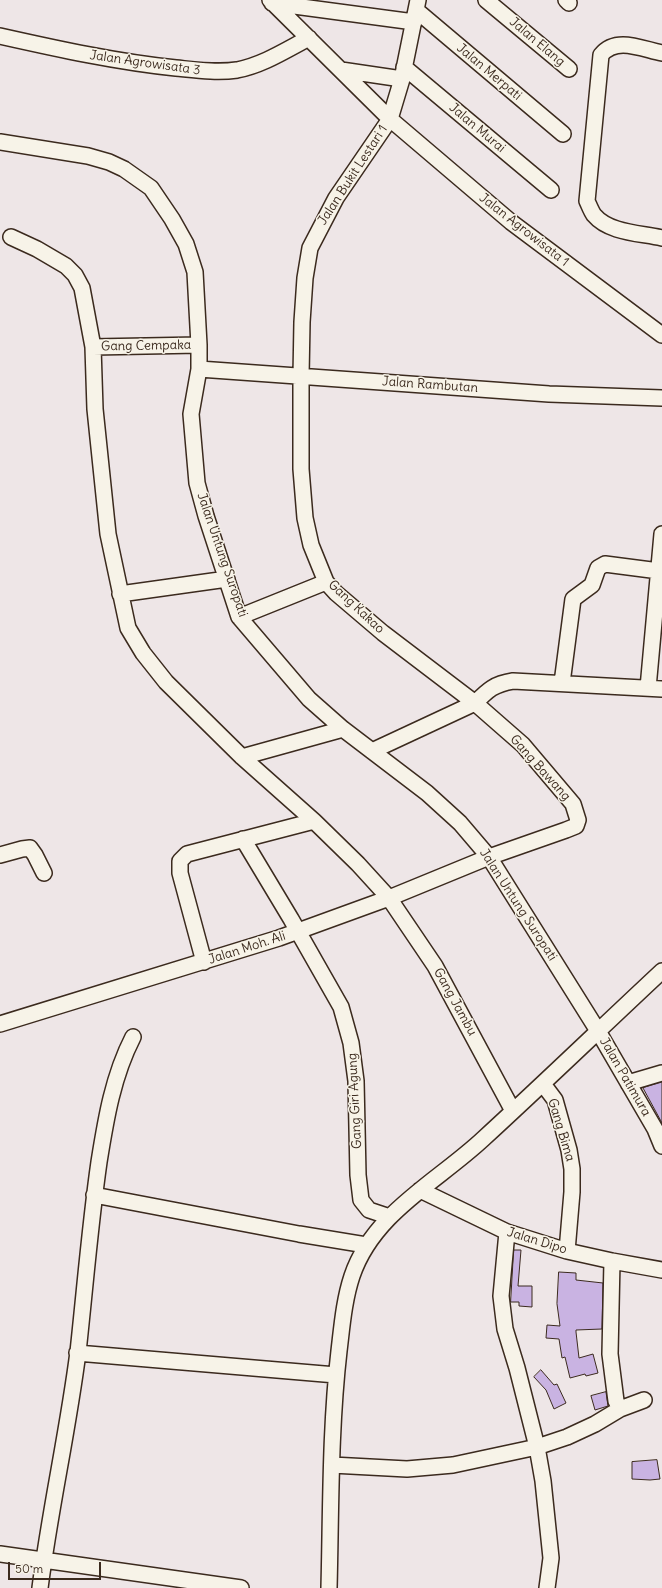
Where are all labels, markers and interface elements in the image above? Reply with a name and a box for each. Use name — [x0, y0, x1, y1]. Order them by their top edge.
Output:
street label: Jalan Elang — [506, 14, 568, 70]
street label: Jalan Merpati — [453, 40, 525, 104]
street label: Jalan Agrowisata 3 — [89, 47, 201, 79]
street label: Jalan Murai — [446, 100, 508, 156]
street label: Jalan Bukit Lestari 1 — [315, 122, 391, 228]
street label: Jalan Agrowisata 1 — [476, 190, 572, 270]
street label: Gang Cempaka — [101, 337, 191, 355]
street label: Jalan Rambutan — [382, 374, 478, 396]
street label: Jalan Untung Suropati — [193, 491, 251, 619]
street label: Gang Kakao — [325, 577, 387, 637]
street label: Gang Bawang — [506, 732, 574, 804]
street label: Jalan Untung Suropati — [476, 846, 560, 964]
street label: Jalan Moh. Ali — [206, 928, 288, 968]
street label: Gang Jambu — [430, 965, 480, 1039]
street label: Jalan Patimura — [596, 1035, 654, 1119]
street label: Gang Giri Agung — [345, 1053, 365, 1149]
street label: Gang Bima — [544, 1097, 578, 1163]
street label: Jalan Dipo — [505, 1225, 569, 1257]
scale bar — [10, 1554, 103, 1580]
text: 50 m — [15, 1561, 43, 1576]

